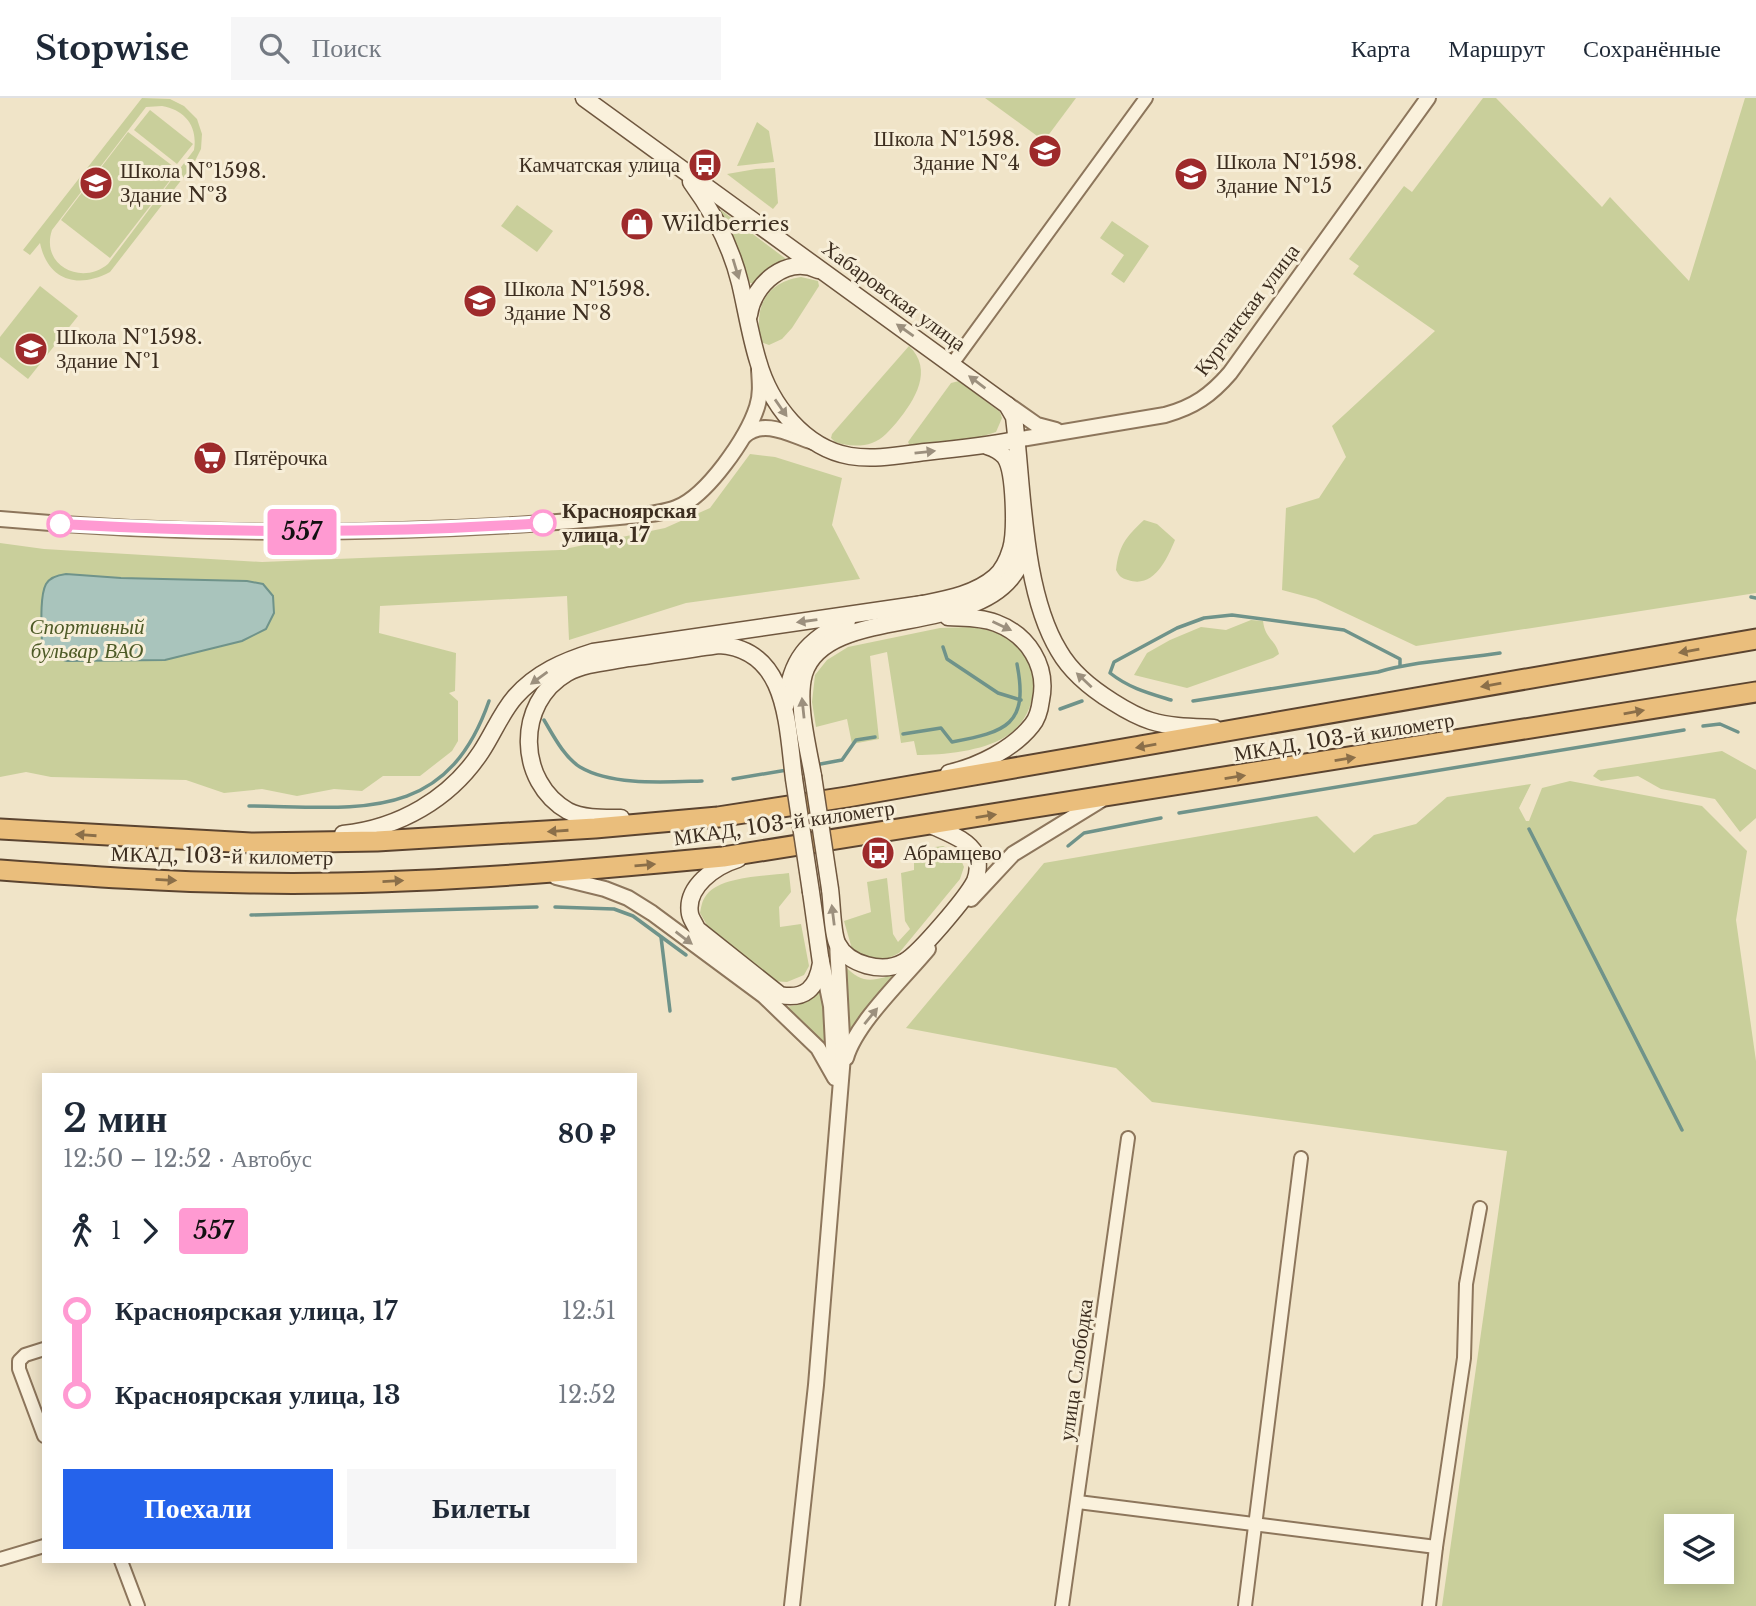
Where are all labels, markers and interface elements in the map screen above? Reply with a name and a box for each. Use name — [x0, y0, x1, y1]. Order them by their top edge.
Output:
search box — [231, 17, 721, 80]
text: Stopwise — [35, 28, 189, 69]
icon: search — [255, 29, 293, 67]
text: Поиск — [311, 32, 381, 64]
text: Карта — [1351, 34, 1410, 63]
text: Маршрут — [1448, 34, 1545, 63]
text: Сохранённые — [1583, 34, 1721, 63]
place label: Школа №1598. Здание №4 — [874, 126, 1020, 176]
school or university icon: Школа №1598. Здание №4 — [1026, 132, 1064, 170]
bus stop icon: Камчатская улица — [686, 146, 724, 184]
place label: Школа №1598. Здание №15 — [1216, 149, 1362, 199]
place label: Камчатская улица — [519, 152, 681, 178]
school or university icon: Школа №1598. Здание №15 — [1172, 155, 1210, 193]
place label: Школа №1598. Здание №3 — [120, 158, 266, 208]
school or university icon: Школа №1598. Здание №3 — [77, 164, 115, 202]
shop icon: Wildberries — [618, 205, 656, 243]
place label: Wildberries — [661, 211, 789, 237]
street label: Хабаровская улица — [817, 235, 972, 357]
street label: Курганская улица — [1189, 238, 1306, 381]
one-way arrow — [731, 258, 741, 279]
place label: Школа №1598. Здание №8 — [504, 276, 650, 326]
school or university icon: Школа №1598. Здание №8 — [461, 282, 499, 320]
one-way arrow — [896, 323, 914, 337]
place label: Школа №1598. Здание №1 — [56, 324, 202, 374]
school or university icon: Школа №1598. Здание №1 — [12, 330, 50, 368]
one-way arrow — [968, 375, 986, 389]
one-way arrow — [774, 399, 788, 417]
supermarket icon: Пятёрочка — [191, 439, 229, 477]
place label: Пятёрочка — [234, 445, 328, 471]
one-way arrow — [915, 446, 937, 457]
place label: Красноярская улица, 17 — [562, 498, 697, 548]
line badge: 557 — [262, 509, 342, 555]
marker: Красноярская улица, 17 — [530, 510, 556, 536]
unlabelled marker — [47, 511, 73, 537]
text: 557 — [282, 517, 322, 546]
park label: Спортивный бульвар ВАО — [29, 614, 145, 664]
one-way arrow — [796, 616, 818, 627]
one-way arrow — [992, 620, 1012, 632]
one-way arrow — [1678, 646, 1700, 657]
one-way arrow — [530, 671, 548, 685]
one-way arrow — [1076, 673, 1093, 689]
one-way arrow — [1480, 680, 1502, 691]
one-way arrow — [798, 697, 809, 719]
one-way arrow — [1623, 706, 1645, 717]
street label: МКАД, 103-й километр — [1232, 707, 1456, 767]
one-way arrow — [1135, 741, 1157, 752]
one-way arrow — [1334, 754, 1356, 765]
one-way arrow — [1224, 771, 1246, 782]
street label: МКАД, 103-й километр — [672, 795, 896, 851]
one-way arrow — [976, 810, 998, 821]
one-way arrow — [547, 826, 569, 837]
one-way arrow — [75, 829, 97, 840]
bus stop icon: Абрамцево — [859, 834, 897, 872]
place label: Абрамцево — [903, 840, 1002, 866]
street label: МКАД, 103-й километр — [110, 841, 334, 871]
one-way arrow — [634, 859, 656, 870]
one-way arrow — [155, 874, 177, 885]
one-way arrow — [383, 875, 405, 886]
one-way arrow — [828, 904, 839, 926]
one-way arrow — [675, 930, 693, 944]
one-way arrow — [864, 1007, 879, 1025]
text: 2 мин — [63, 1095, 167, 1142]
text: 80 ₽ — [558, 1118, 616, 1150]
text: 12:50 – 12:52 · Автобус — [63, 1145, 312, 1173]
icon: walk — [63, 1212, 101, 1250]
icon: forward — [131, 1212, 169, 1250]
text: 557 — [193, 1216, 234, 1245]
text: 1 — [111, 1217, 121, 1245]
text: Красноярская улица, 17 — [115, 1295, 397, 1327]
text: 12:51 — [562, 1297, 616, 1325]
street label: улица Слободка — [1053, 1297, 1099, 1443]
text: Красноярская улица, 13 — [115, 1379, 401, 1411]
text: 12:52 — [558, 1381, 616, 1409]
button: Поехали — [63, 1469, 333, 1549]
button: Билеты — [347, 1469, 616, 1549]
map controls — [1664, 1514, 1734, 1584]
button: layers — [1664, 1514, 1734, 1584]

